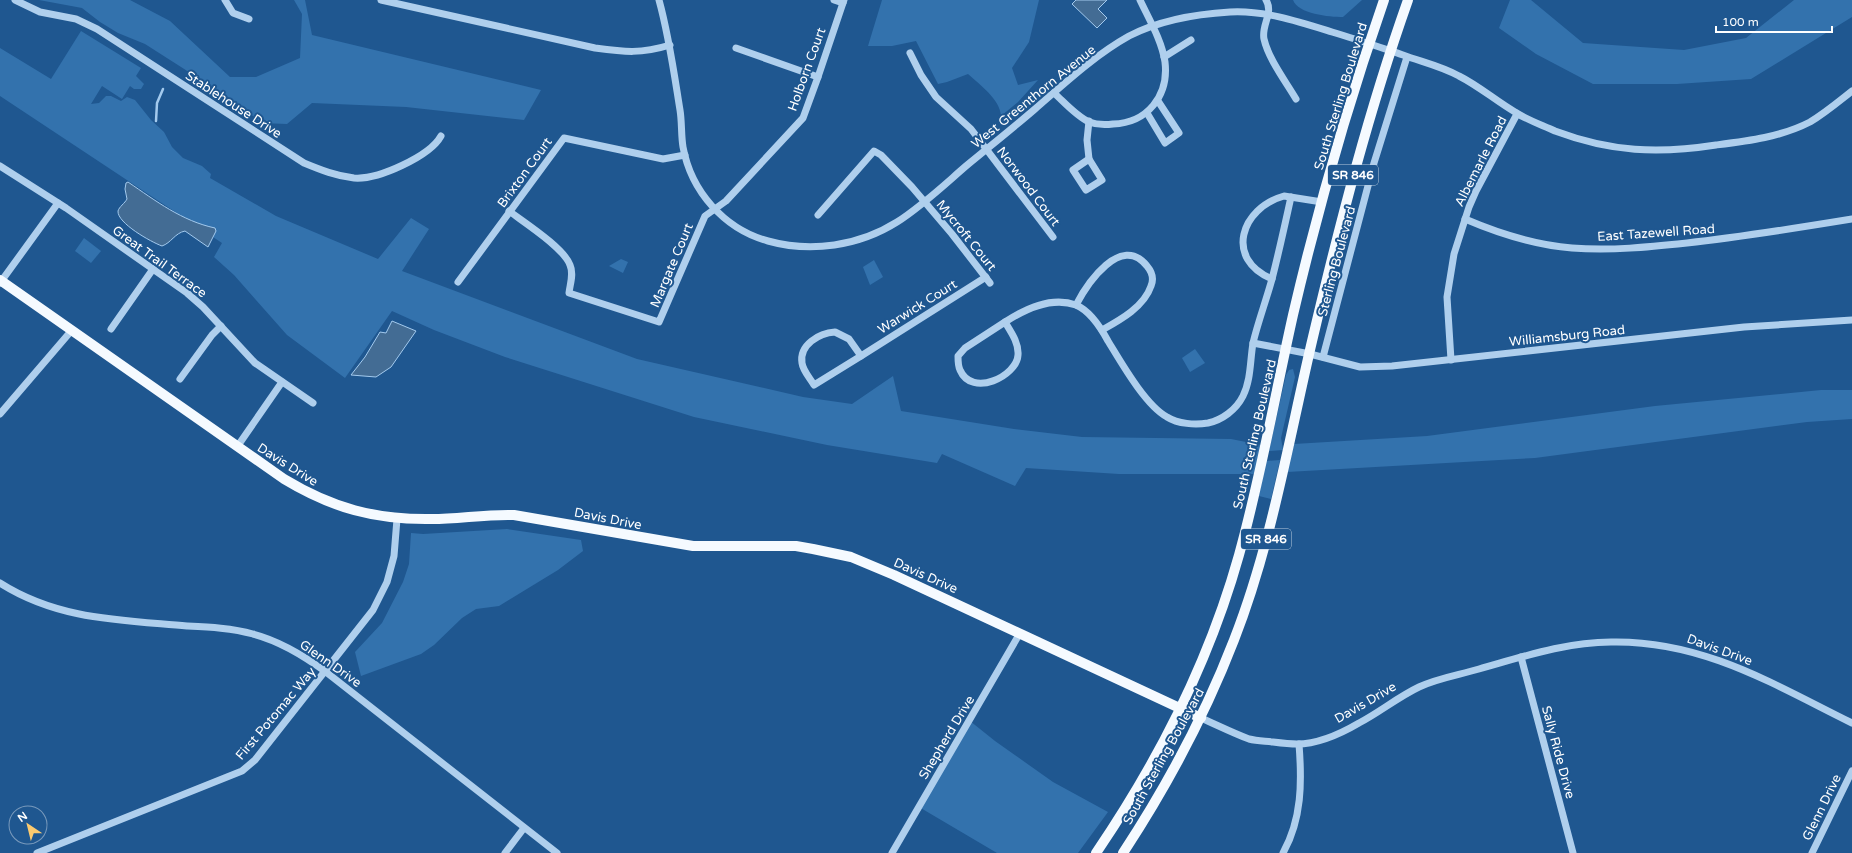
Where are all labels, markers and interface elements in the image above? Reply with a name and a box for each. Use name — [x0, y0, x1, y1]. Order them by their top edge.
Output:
scale bar — [1716, 8, 1832, 34]
text: 100 m — [1722, 15, 1759, 29]
street label: South Sterling Boulevard — [1311, 21, 1371, 172]
street label: Holborn Court — [784, 25, 829, 113]
street label: West Greenthorn Avenue — [968, 42, 1099, 152]
street label: Stablehouse Drive — [182, 68, 285, 142]
street label: Albemarle Road — [1451, 114, 1511, 209]
street label: Brixton Court — [494, 134, 556, 211]
street label: Norwood Court — [993, 144, 1063, 230]
road number: SR 846 — [1328, 165, 1378, 185]
street label: Mycroft Court — [933, 197, 1000, 274]
street label: Sterling Boulevard — [1315, 204, 1359, 318]
street label: Margate Court — [647, 221, 697, 310]
street label: East Tazewell Road — [1597, 221, 1716, 245]
street label: Great Trail Terrace — [109, 222, 210, 301]
street label: Warwick Court — [875, 276, 960, 338]
street label: Williamsburg Road — [1508, 322, 1626, 350]
street label: South Sterling Boulevard — [1230, 358, 1280, 511]
street label: Davis Drive — [254, 440, 321, 490]
street label: Davis Drive — [573, 505, 643, 533]
road number: SR 846 — [1241, 529, 1291, 549]
street label: Davis Drive — [891, 555, 960, 597]
street label: Davis Drive — [1685, 631, 1755, 669]
street label: Glenn Drive — [296, 637, 364, 691]
street label: First Potomac Way — [232, 664, 319, 763]
street label: Davis Drive — [1332, 679, 1399, 727]
street label: South Sterling Boulevard — [1120, 686, 1208, 827]
street label: Shepherd Drive — [916, 693, 978, 782]
street label: Sally Ride Drive — [1538, 704, 1578, 801]
street label: Glenn Drive — [1799, 772, 1845, 843]
north arrow — [8, 805, 48, 845]
text: N — [15, 809, 30, 825]

